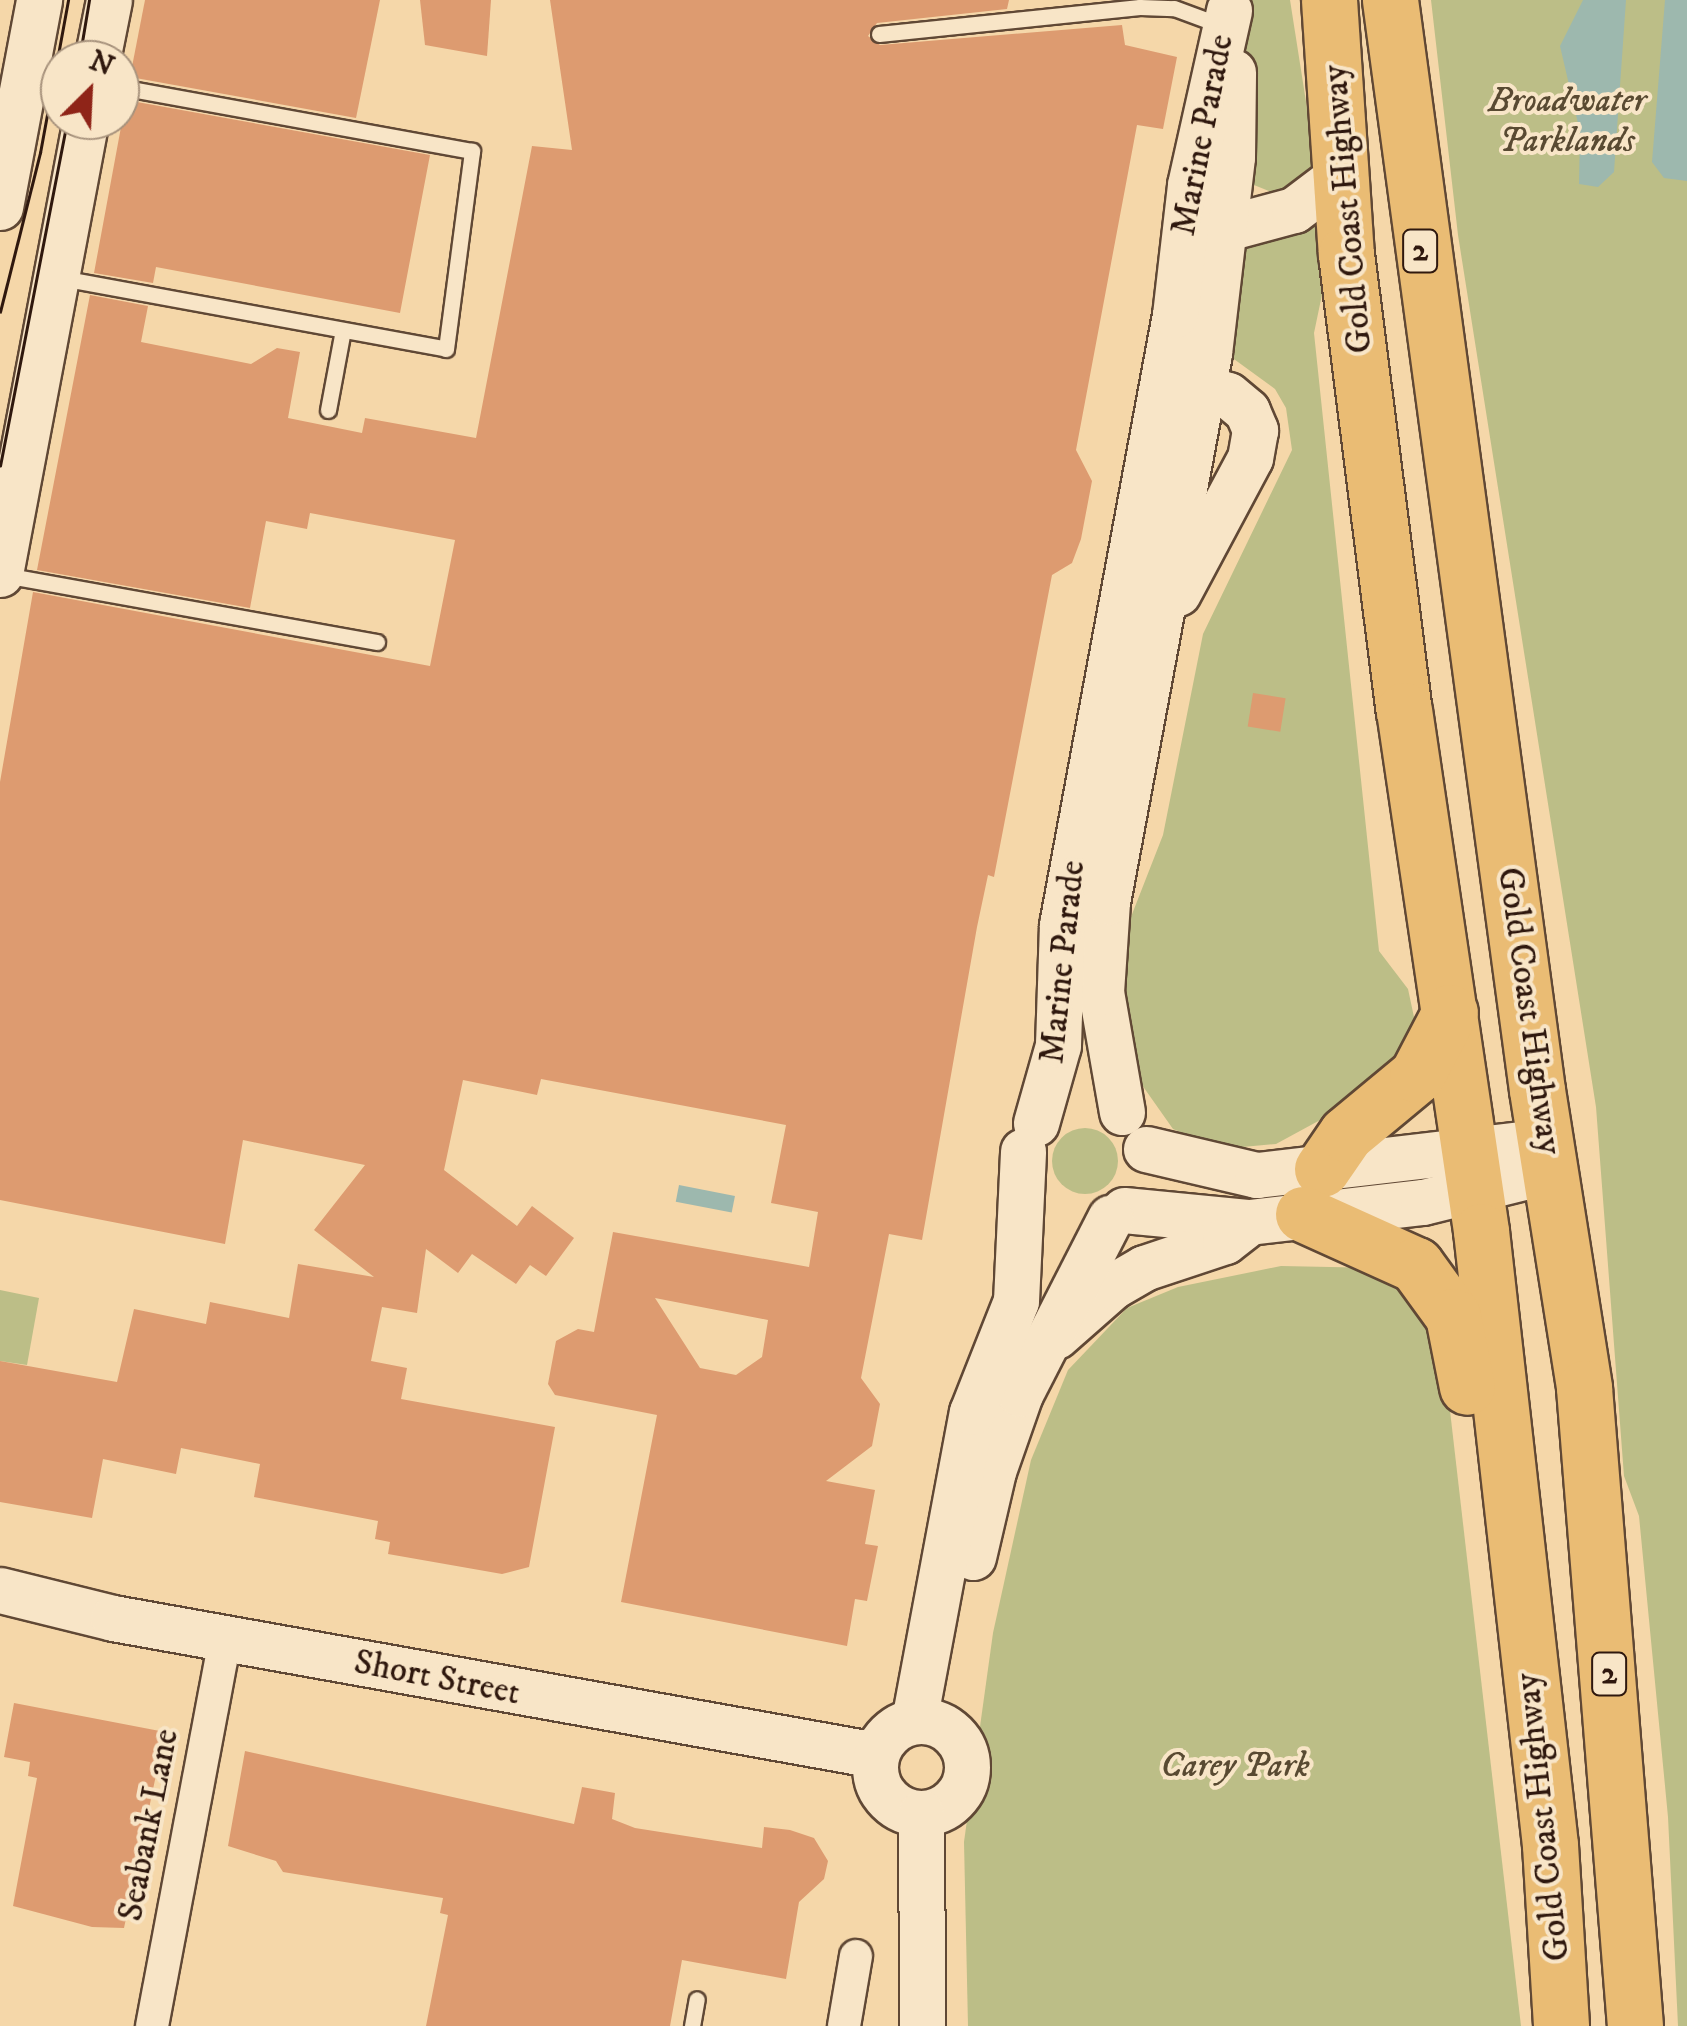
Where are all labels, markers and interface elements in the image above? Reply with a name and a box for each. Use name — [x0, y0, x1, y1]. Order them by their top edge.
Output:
street label: Marine Parade — [1163, 31, 1243, 239]
north arrow — [40, 40, 140, 140]
text: N — [84, 43, 119, 85]
street label: Gold Coast Highway — [1314, 63, 1382, 355]
park label: Broadwater Parklands — [1488, 80, 1646, 162]
road number: 2 — [1400, 224, 1440, 278]
street label: Marine Parade — [1031, 858, 1095, 1066]
street label: Gold Coast Highway — [1488, 865, 1570, 1157]
street label: Short Street — [351, 1641, 523, 1715]
road number: 2 — [1589, 1647, 1629, 1701]
street label: Gold Coast Highway — [1507, 1671, 1579, 1963]
street label: Seabank Lane — [110, 1725, 188, 1925]
park label: Carey Park — [1160, 1745, 1310, 1787]

